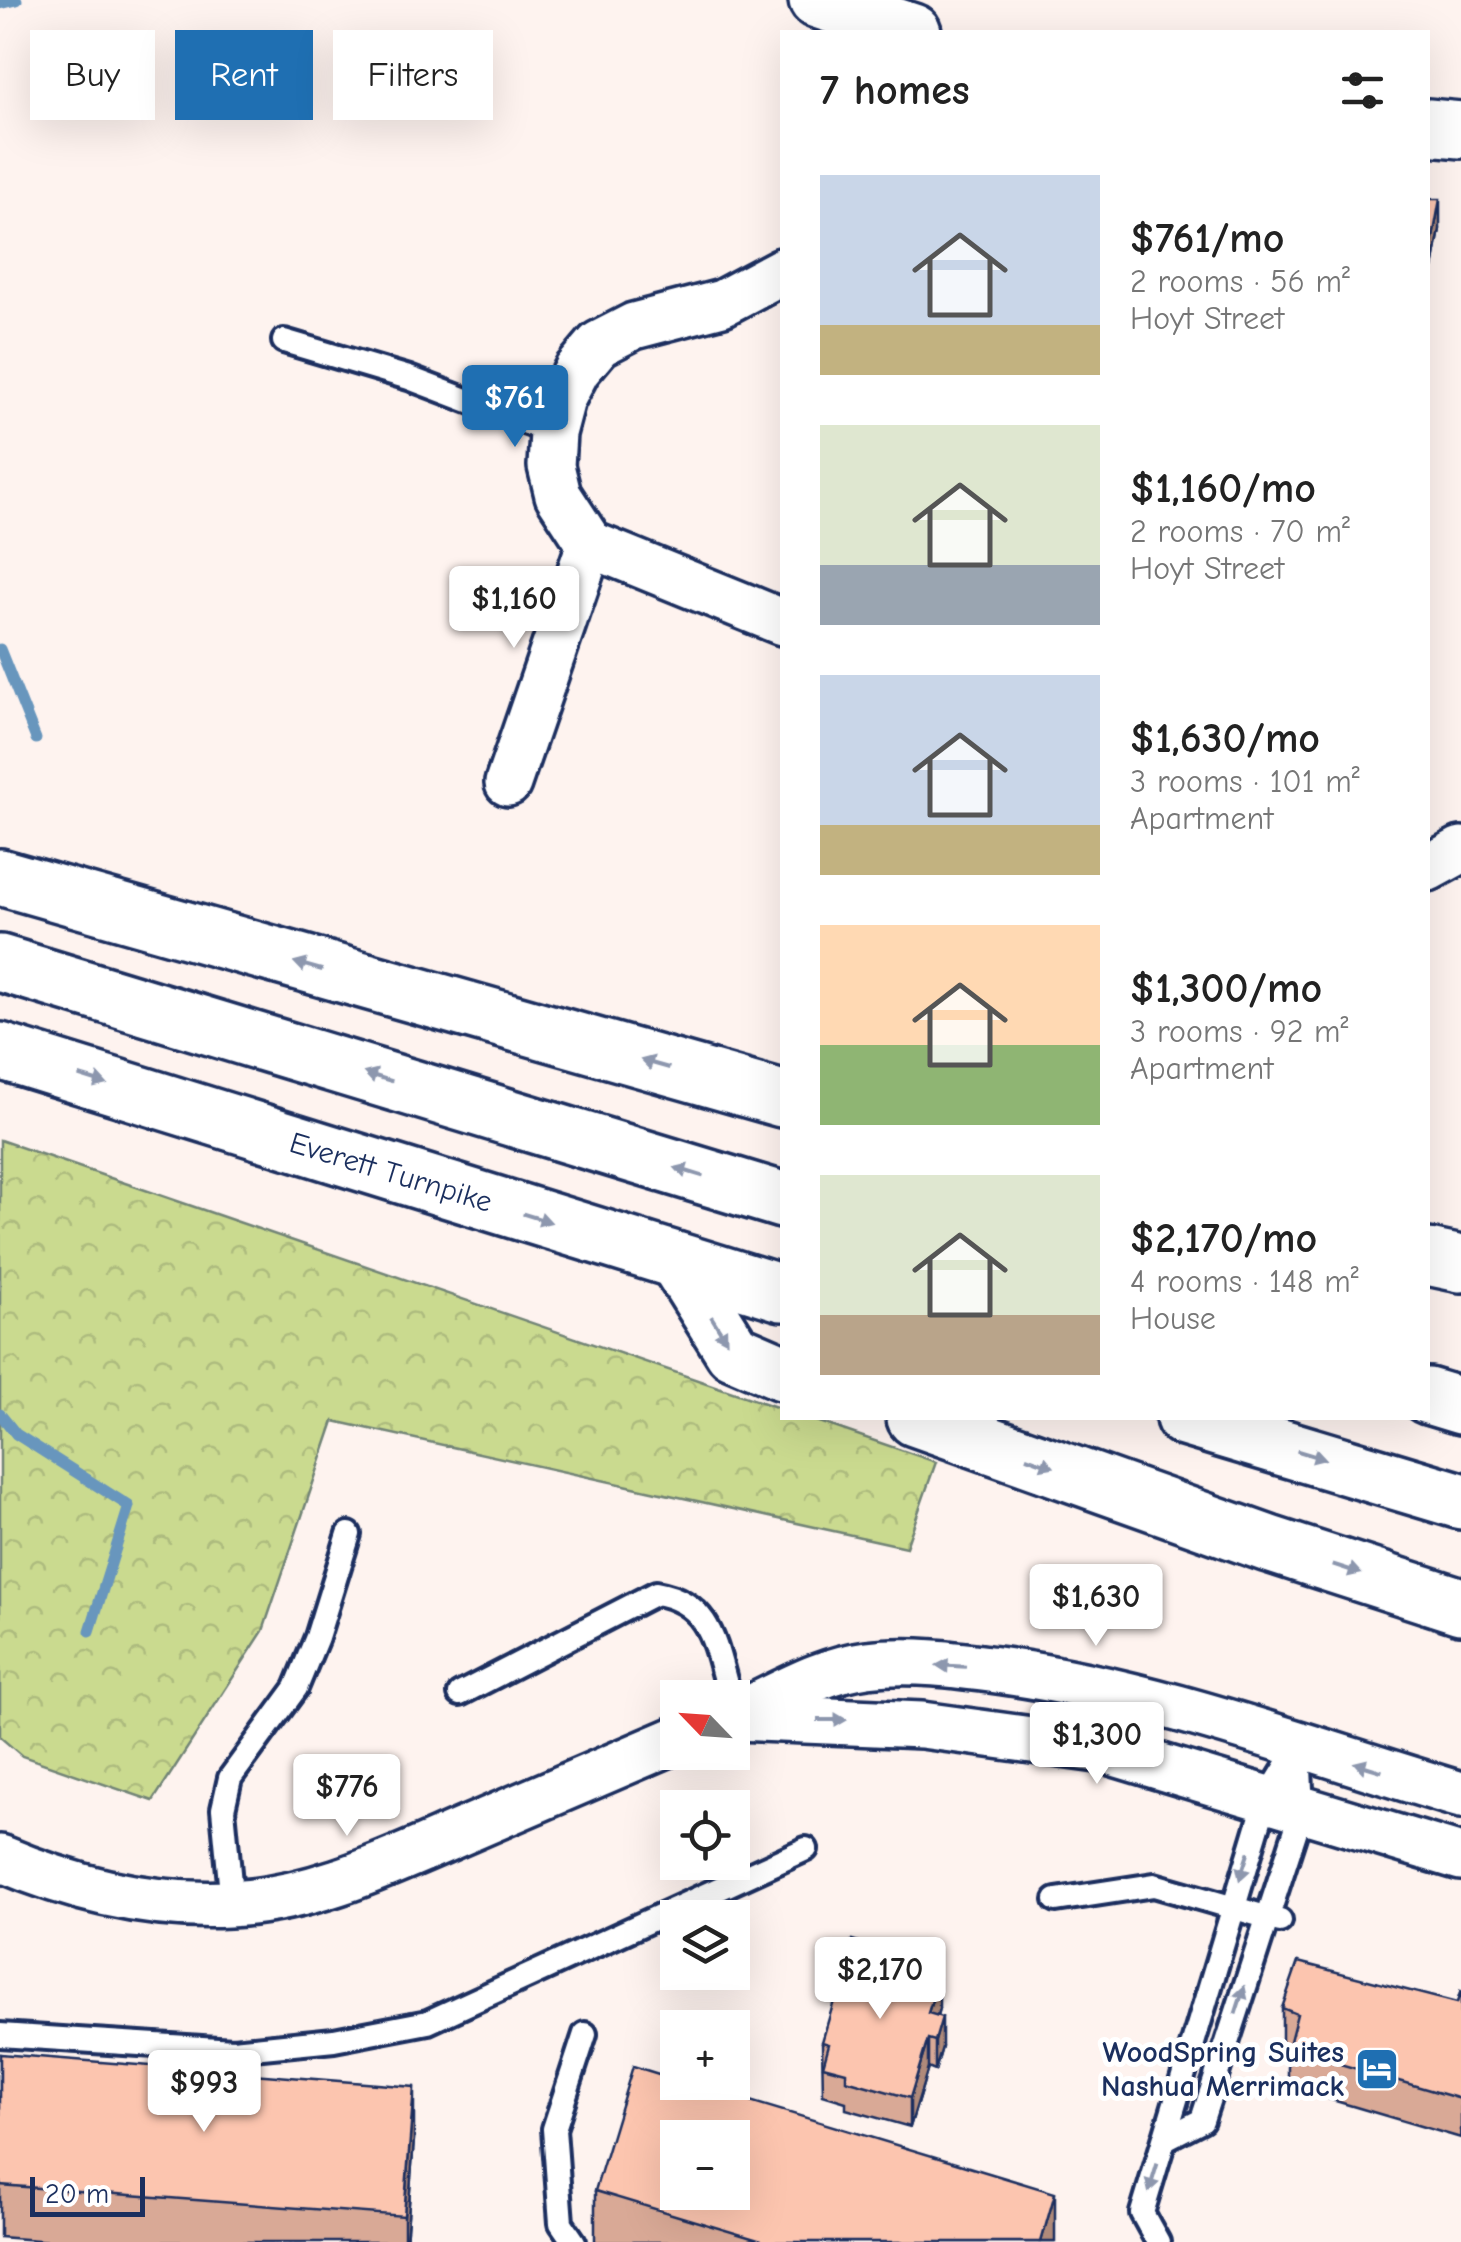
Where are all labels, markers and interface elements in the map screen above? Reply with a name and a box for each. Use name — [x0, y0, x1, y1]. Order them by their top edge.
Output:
chip: Buy — [30, 30, 155, 120]
chip: Rent — [175, 30, 313, 120]
chip: Filters — [333, 30, 493, 120]
icon: filters — [1335, 63, 1390, 118]
text: 7 homes — [820, 66, 970, 115]
text: $761/mo — [1130, 214, 1284, 263]
icon: home — [900, 215, 1020, 335]
text: 2 rooms · 56 m² — [1130, 263, 1350, 300]
text: Hoyt Street — [1130, 300, 1284, 337]
pin: $761 — [456, 365, 574, 450]
text: $761 — [484, 379, 546, 416]
text: $1,160/mo — [1130, 464, 1316, 513]
icon: home — [900, 465, 1020, 585]
text: 2 rooms · 70 m² — [1130, 513, 1350, 550]
text: Hoyt Street — [1130, 550, 1284, 587]
pin: $1,160 — [433, 566, 595, 651]
text: $1,160 — [471, 580, 557, 617]
text: $1,630/mo — [1130, 714, 1320, 763]
icon: home — [900, 715, 1020, 835]
text: 3 rooms · 101 m² — [1130, 763, 1360, 800]
text: Apartment — [1130, 800, 1273, 837]
one-way arrow — [293, 958, 323, 973]
text: $1,300/mo — [1130, 964, 1322, 1013]
icon: home — [900, 965, 1020, 1085]
text: 3 rooms · 92 m² — [1130, 1013, 1349, 1050]
text: Apartment — [1130, 1050, 1273, 1087]
one-way arrow — [639, 1055, 670, 1071]
one-way arrow — [362, 1069, 393, 1084]
one-way arrow — [78, 1073, 109, 1088]
street label: Everett Turnpike — [285, 1125, 496, 1220]
one-way arrow — [673, 1164, 704, 1179]
one-way arrow — [523, 1211, 553, 1226]
text: $2,170/mo — [1130, 1214, 1317, 1263]
icon: home — [900, 1215, 1020, 1335]
text: 4 rooms · 148 m² — [1130, 1263, 1359, 1300]
text: House — [1130, 1300, 1216, 1337]
one-way arrow — [709, 1315, 728, 1342]
one-way arrow — [1296, 1448, 1327, 1463]
one-way arrow — [1026, 1455, 1056, 1470]
one-way arrow — [1332, 1563, 1362, 1578]
pin: $1,630 — [1015, 1564, 1177, 1649]
text: $1,630 — [1052, 1578, 1140, 1615]
one-way arrow — [934, 1658, 966, 1674]
north arrow — [660, 1680, 750, 1770]
map controls — [660, 1680, 750, 2210]
pin: $1,300 — [1016, 1702, 1178, 1787]
one-way arrow — [817, 1712, 849, 1728]
text: $1,300 — [1052, 1716, 1142, 1753]
pin: $776 — [288, 1754, 406, 1839]
one-way arrow — [1352, 1759, 1382, 1774]
text: $776 — [315, 1768, 379, 1805]
button: locate — [660, 1790, 750, 1880]
one-way arrow — [1235, 1851, 1250, 1881]
button: layers — [660, 1900, 750, 1990]
pin: $2,170 — [799, 1937, 961, 2022]
text: $2,170 — [837, 1951, 923, 1988]
one-way arrow — [1233, 1984, 1248, 2015]
button: + — [660, 2010, 750, 2100]
place label: WoodSpring Suites Nashua Merrimack — [1101, 2035, 1344, 2104]
hotel icon: WoodSpring Suites Nashua Merrimack — [1354, 2046, 1400, 2092]
pin: $993 — [145, 2050, 263, 2135]
text: $993 — [170, 2064, 238, 2101]
button: − — [660, 2120, 750, 2210]
one-way arrow — [1145, 2163, 1160, 2193]
scale bar — [30, 2172, 145, 2216]
text: 20 m — [45, 2178, 109, 2210]

